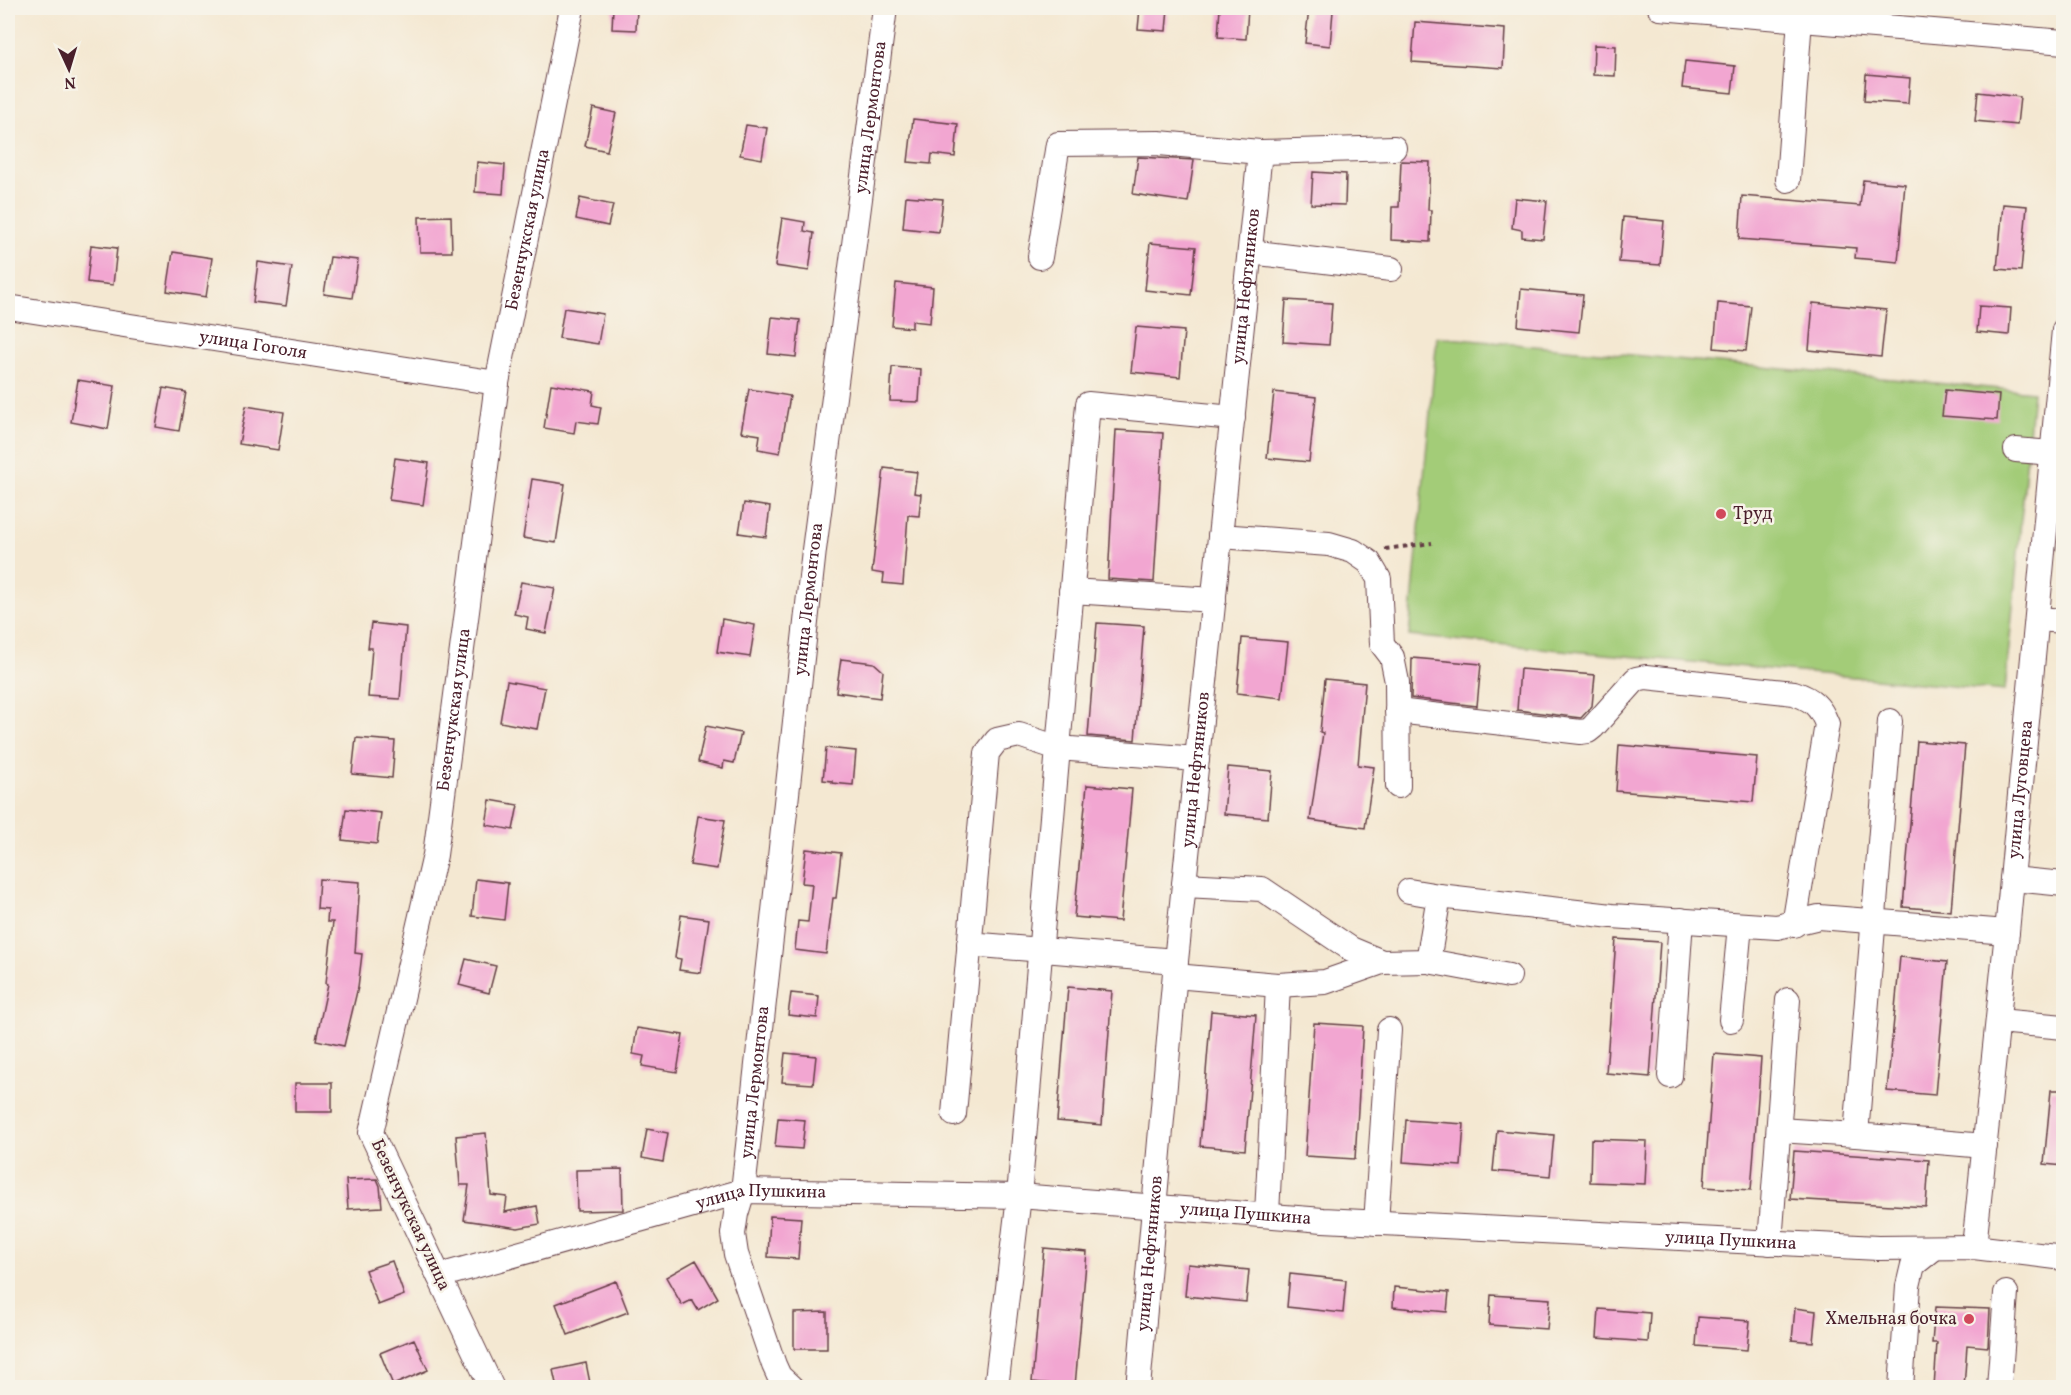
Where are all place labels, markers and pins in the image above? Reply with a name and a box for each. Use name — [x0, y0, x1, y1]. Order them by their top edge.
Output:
place label: Труд — [1733, 502, 1772, 527]
marker: Труд — [1714, 507, 1728, 521]
place label: Хмельная бочка — [1825, 1307, 1957, 1332]
marker: Хмельная бочка — [1962, 1312, 1976, 1326]

